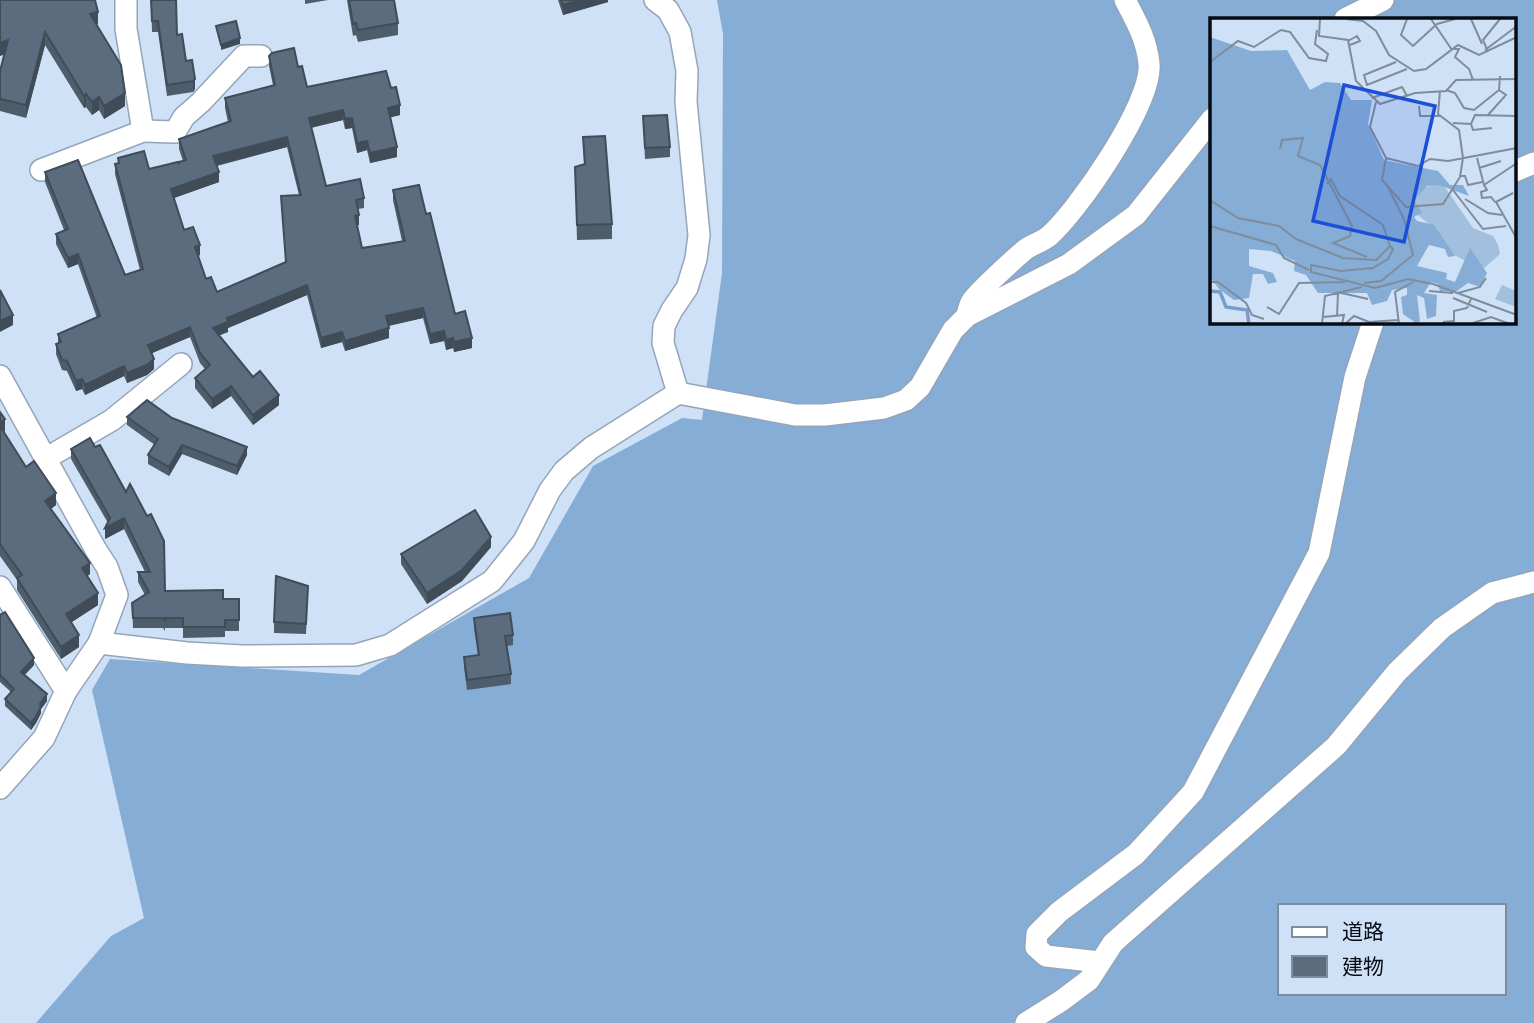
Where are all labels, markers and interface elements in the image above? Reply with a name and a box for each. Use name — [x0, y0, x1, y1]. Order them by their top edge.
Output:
inset map — [1210, 18, 1516, 324]
legend — [1278, 904, 1506, 995]
text: 道路 — [1342, 919, 1384, 943]
text: 建物 — [1342, 954, 1384, 978]

